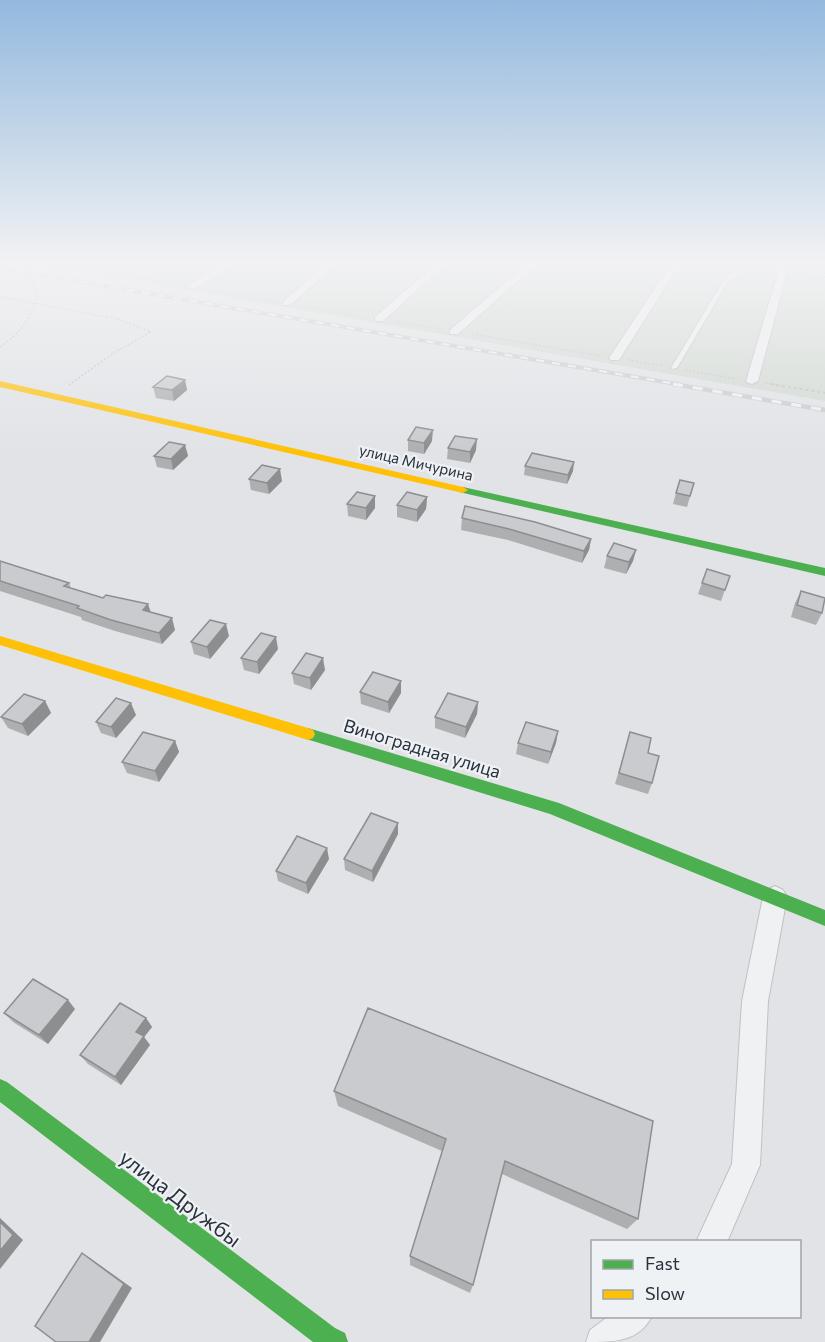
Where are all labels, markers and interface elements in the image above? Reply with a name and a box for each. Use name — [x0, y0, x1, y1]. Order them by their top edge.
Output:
street label: улица Мичурина — [358, 440, 475, 484]
street label: Виноградная улица — [341, 714, 503, 782]
street label: улица Дружбы — [115, 1144, 246, 1252]
legend — [591, 1240, 801, 1318]
text: Fast — [645, 1252, 680, 1274]
text: Slow — [645, 1282, 685, 1304]

